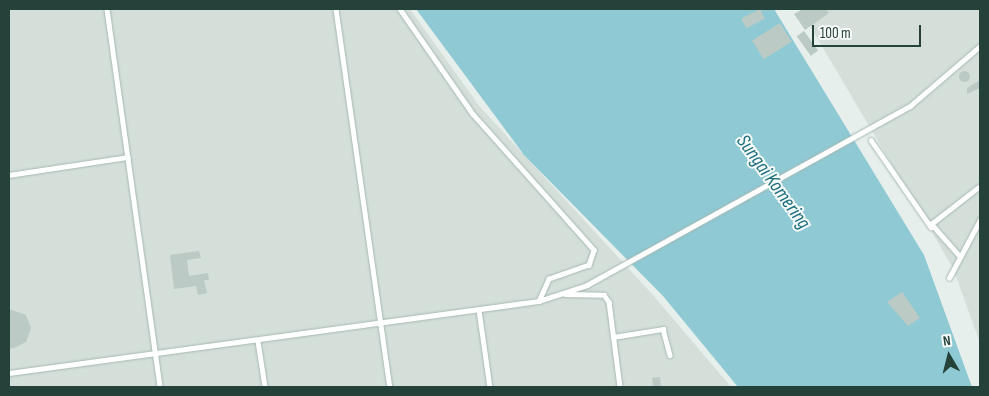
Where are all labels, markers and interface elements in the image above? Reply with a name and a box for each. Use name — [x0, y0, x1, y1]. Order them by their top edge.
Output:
scale bar — [814, 15, 923, 47]
text: 100 m — [820, 24, 851, 43]
water label: Sungai Komering — [731, 130, 815, 234]
north arrow — [924, 331, 974, 381]
text: N — [942, 332, 952, 350]

